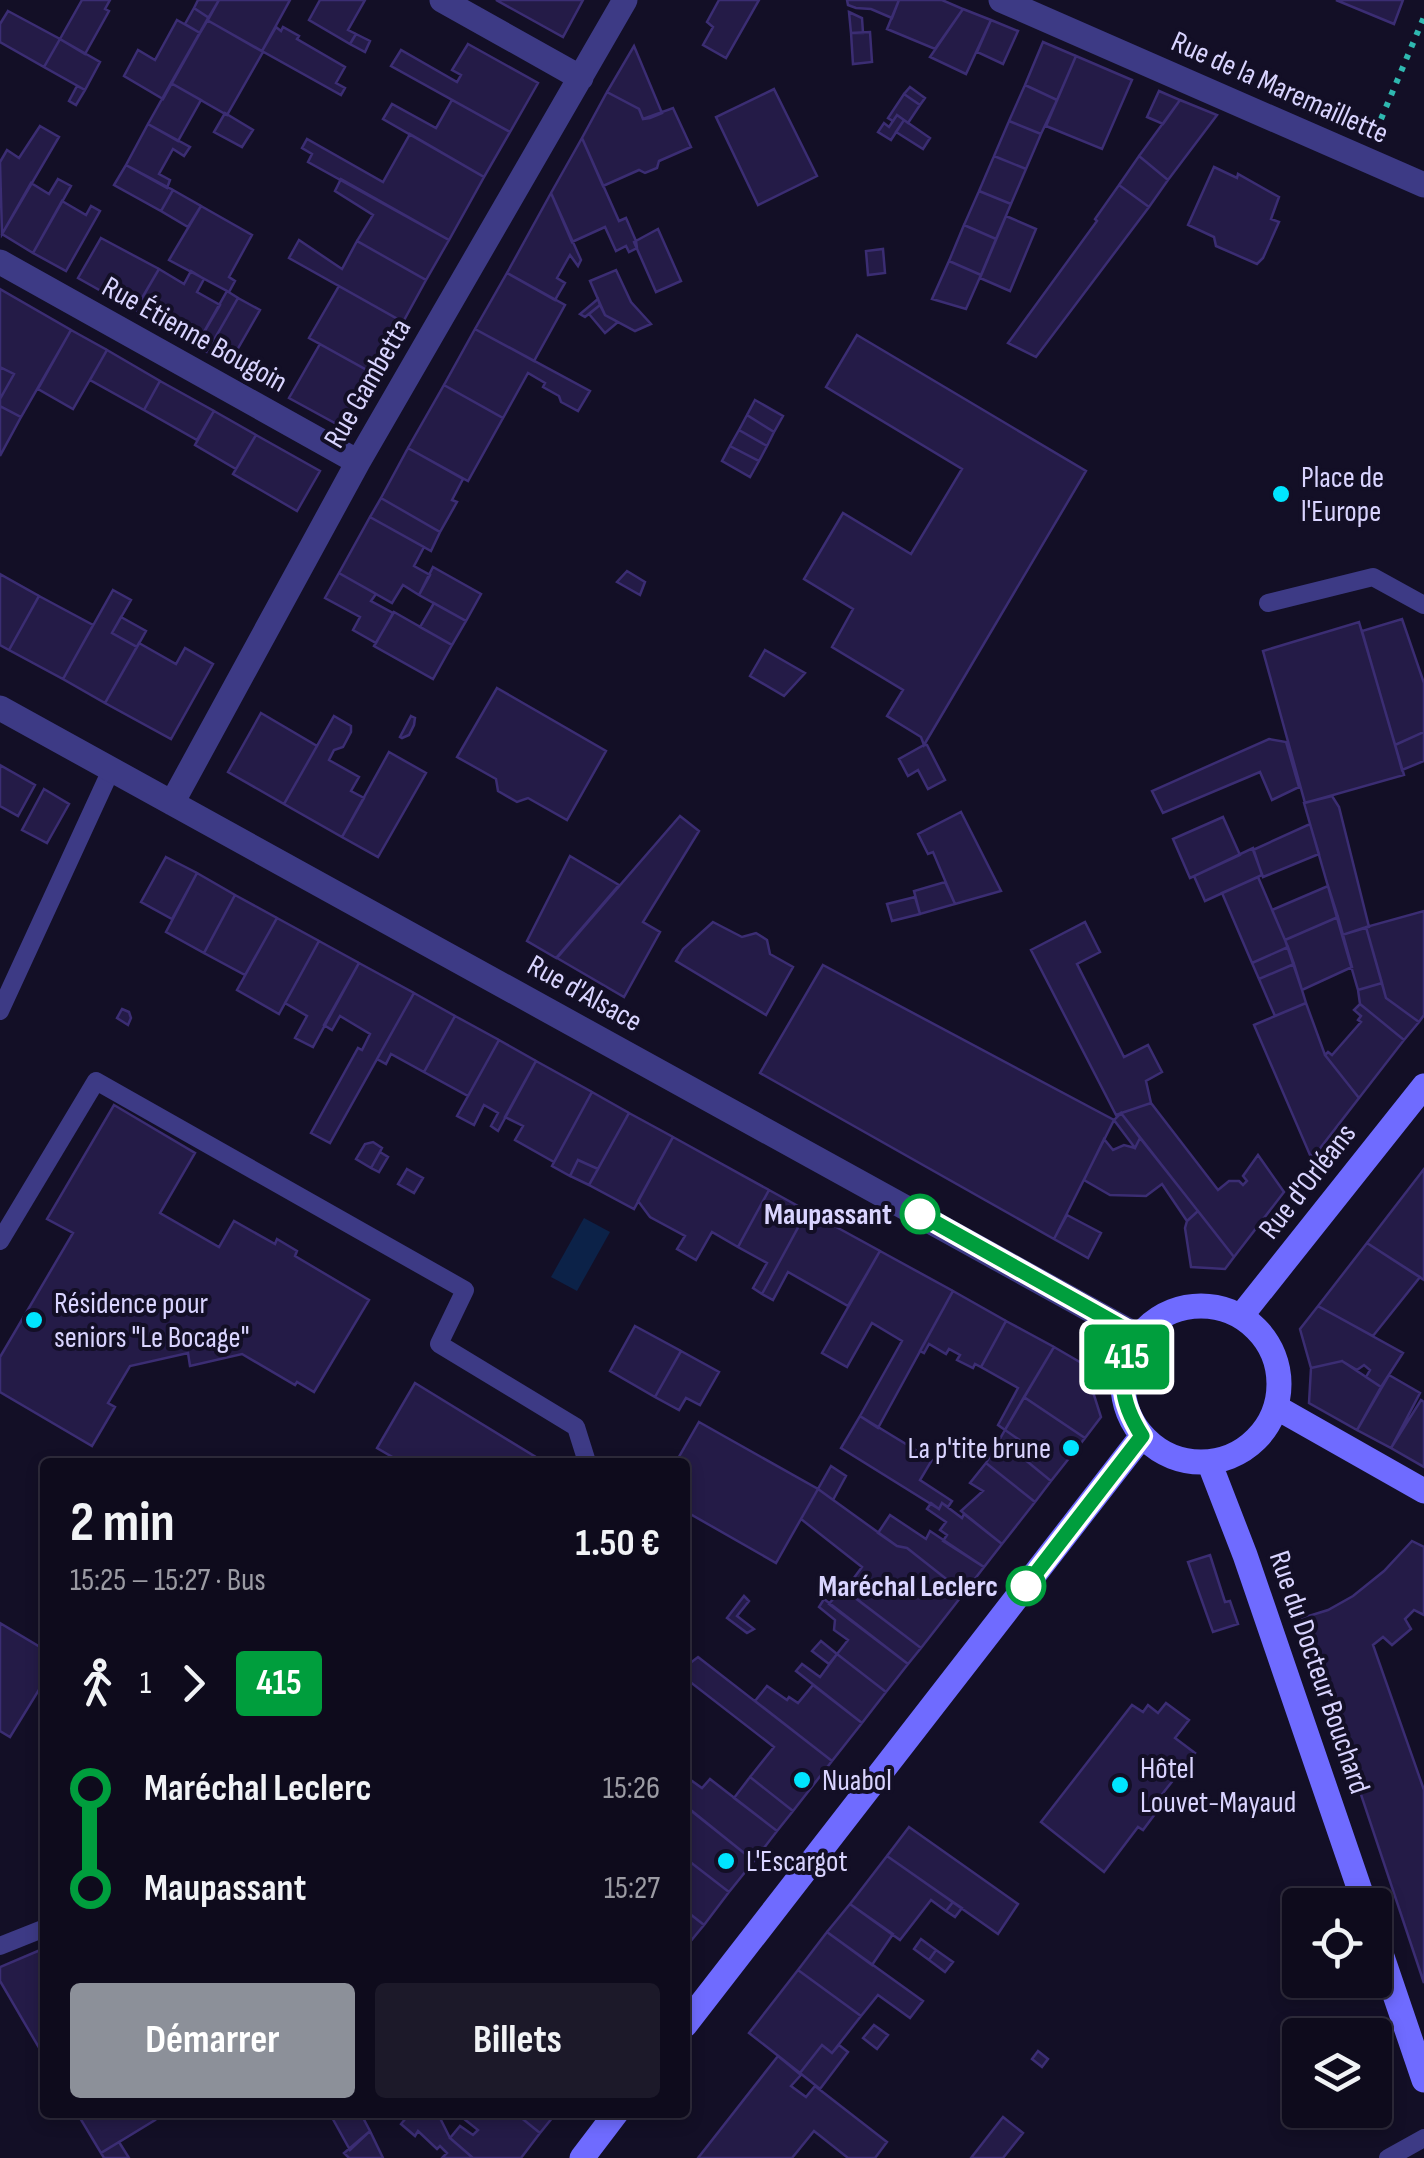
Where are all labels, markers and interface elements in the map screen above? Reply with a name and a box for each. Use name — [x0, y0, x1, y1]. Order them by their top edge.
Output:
street label: Rue de la Maremaillette — [1166, 24, 1394, 152]
street label: Rue Étienne Bougoin — [96, 269, 293, 401]
street label: Rue Gambetta — [317, 313, 419, 454]
place label: Place de l'Europe — [1301, 460, 1384, 530]
marker: Place de l'Europe — [1270, 483, 1292, 505]
street label: Rue d'Alsace — [521, 948, 648, 1040]
street label: Rue d'Orléans — [1252, 1117, 1364, 1247]
marker: Maupassant — [901, 1195, 939, 1233]
place label: Maupassant — [764, 1197, 892, 1233]
place label: Résidence pour seniors "Le Bocage" — [54, 1286, 249, 1356]
marker: Résidence pour seniors "Le Bocage" — [23, 1309, 45, 1331]
line badge: 415 — [1070, 1324, 1184, 1390]
text: 415 — [1104, 1336, 1150, 1379]
place label: La p'tite brune — [907, 1431, 1051, 1467]
marker: La p'tite brune — [1060, 1437, 1082, 1459]
text: 2 min — [70, 1490, 175, 1557]
text: 1.50 € — [575, 1521, 660, 1566]
street label: Rue du Docteur Bouchard — [1261, 1546, 1377, 1798]
text: 15:25 – 15:27 · Bus — [70, 1561, 266, 1600]
marker: Maréchal Leclerc — [1007, 1567, 1045, 1605]
place label: Maréchal Leclerc — [818, 1569, 998, 1605]
icon: walk — [70, 1656, 125, 1711]
icon: forward — [166, 1656, 221, 1711]
text: 415 — [256, 1662, 302, 1705]
text: 1 — [140, 1664, 151, 1703]
place label: Hôtel Louvet-Mayaud — [1140, 1751, 1296, 1821]
place label: Nuabol — [822, 1763, 892, 1799]
text: Maréchal Leclerc — [144, 1766, 372, 1811]
text: 15:26 — [603, 1769, 660, 1808]
marker: Nuabol — [791, 1769, 813, 1791]
marker: Hôtel Louvet-Mayaud — [1109, 1774, 1131, 1796]
place label: L'Escargot — [746, 1844, 848, 1880]
marker: L'Escargot — [715, 1850, 737, 1872]
text: Maupassant — [144, 1866, 306, 1911]
text: 15:27 — [604, 1869, 660, 1908]
map controls — [1282, 1888, 1392, 2128]
button: locate — [1282, 1888, 1392, 1998]
button: Démarrer — [70, 1983, 355, 2098]
button: Billets — [375, 1983, 660, 2098]
button: layers — [1282, 2018, 1392, 2128]

